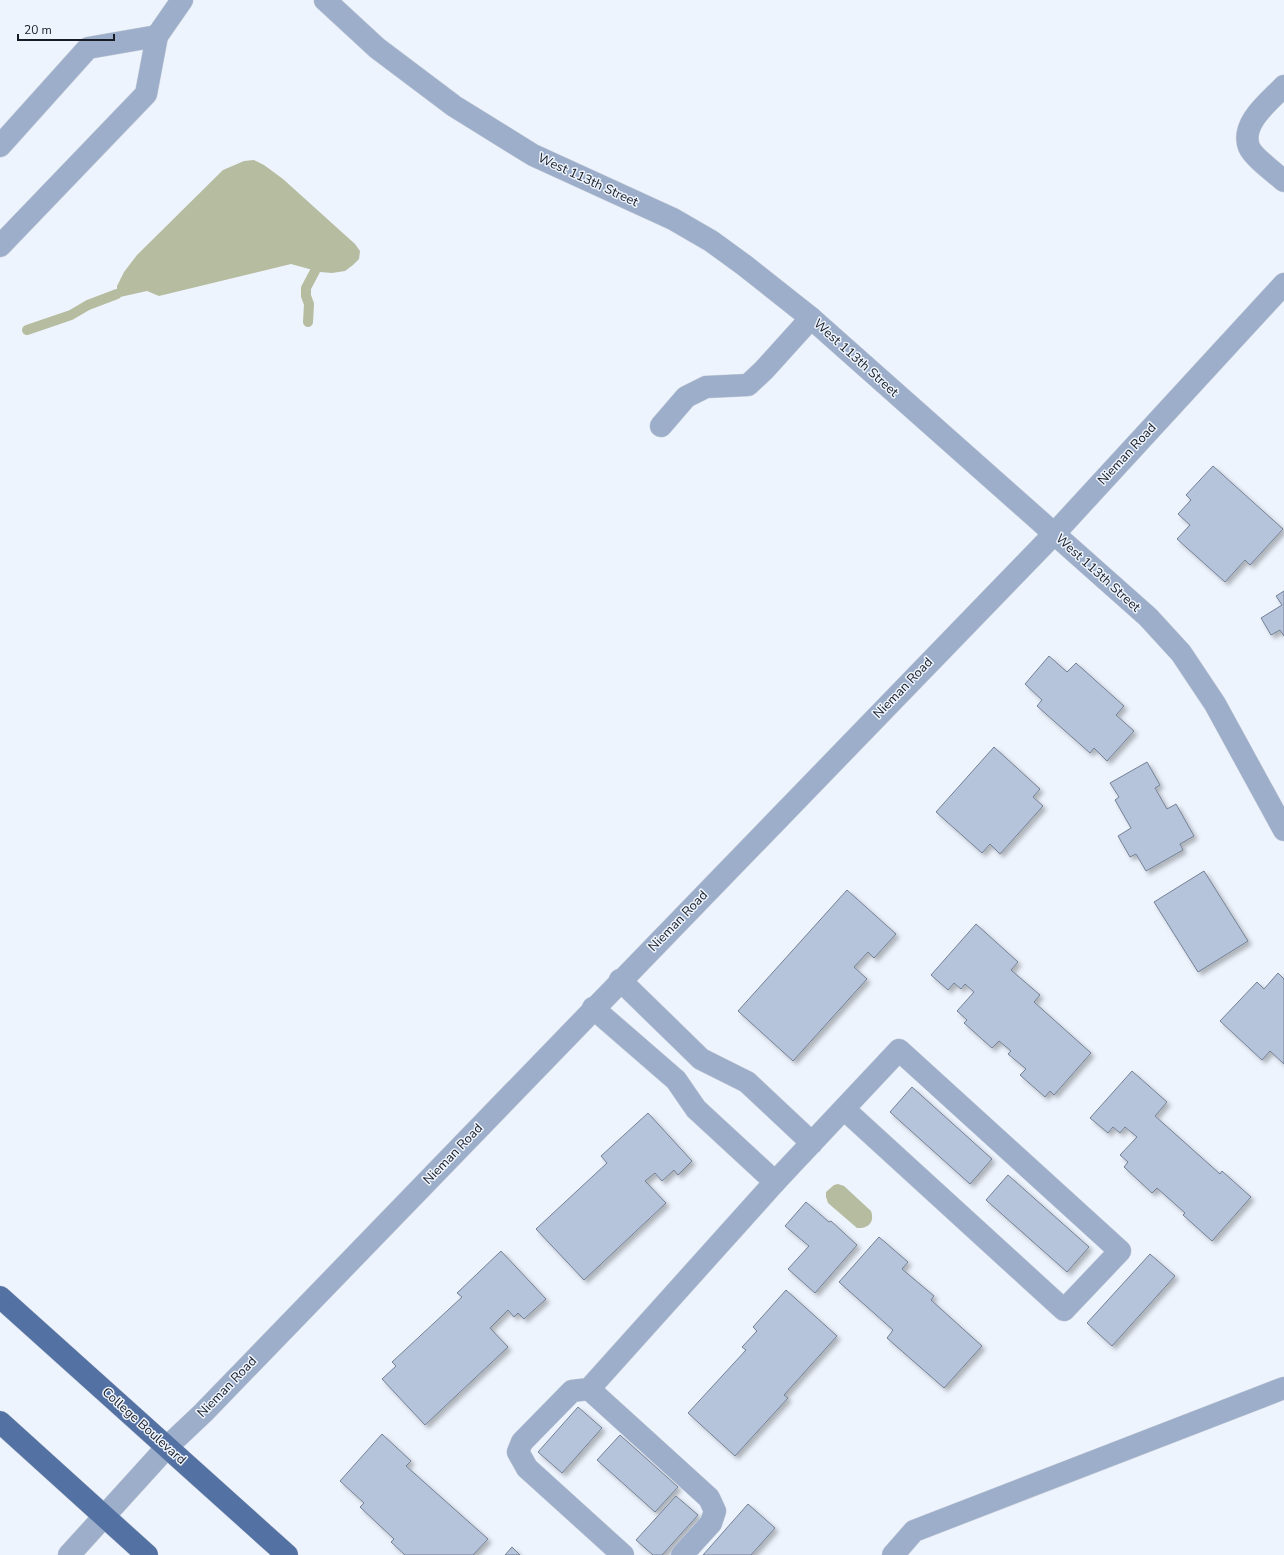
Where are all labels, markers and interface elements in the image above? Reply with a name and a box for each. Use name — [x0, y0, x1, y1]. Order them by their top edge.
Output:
scale bar — [18, 16, 114, 42]
text: 20 m — [24, 22, 52, 38]
street label: West 113th Street — [535, 149, 641, 211]
street label: West 113th Street — [810, 315, 903, 401]
street label: Nieman Road — [1094, 419, 1160, 489]
street label: West 113th Street — [1052, 530, 1145, 616]
street label: Nieman Road — [869, 653, 937, 723]
street label: Nieman Road — [644, 886, 712, 956]
street label: Nieman Road — [419, 1119, 487, 1189]
street label: Nieman Road — [193, 1352, 261, 1422]
street label: College Boulevard — [98, 1383, 190, 1469]

